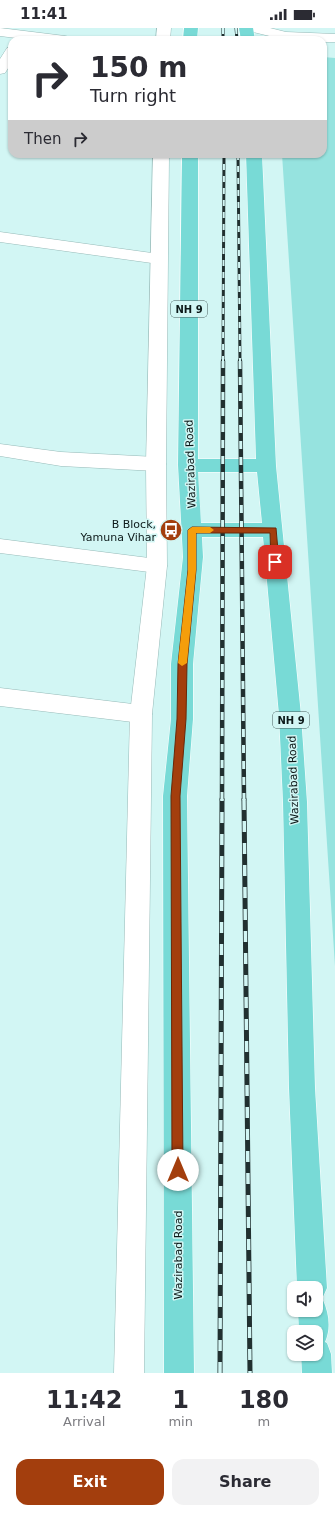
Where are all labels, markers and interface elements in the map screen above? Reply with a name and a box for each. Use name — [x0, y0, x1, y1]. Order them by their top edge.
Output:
text: 11:41 — [20, 5, 68, 23]
text: 150 m — [90, 51, 187, 84]
icon: right — [24, 52, 76, 104]
text: Turn right — [90, 85, 176, 106]
icon: right — [69, 128, 91, 150]
text: Then — [24, 130, 61, 148]
road number: NH 9 — [171, 301, 207, 317]
street label: Wazirabad Road — [182, 419, 199, 509]
bus stop icon: B Block, Yamuna Vihar — [158, 517, 184, 543]
place label: B Block, Yamuna Vihar — [80, 518, 156, 544]
pin — [258, 545, 292, 579]
icon: arrive — [264, 551, 286, 573]
road number: NH 9 — [273, 712, 309, 728]
street label: Wazirabad Road — [285, 735, 302, 825]
position arrow — [157, 1149, 199, 1191]
street label: Wazirabad Road — [172, 1211, 185, 1299]
map controls — [287, 1281, 323, 1361]
button: sound — [287, 1281, 323, 1317]
button: layers — [287, 1325, 323, 1361]
text: 11:42 — [46, 1386, 122, 1414]
text: 1 — [172, 1386, 189, 1414]
text: 180 — [239, 1386, 289, 1414]
text: Arrival — [63, 1414, 105, 1429]
text: min — [168, 1414, 193, 1429]
text: m — [258, 1414, 270, 1429]
button: Exit — [16, 1459, 164, 1505]
button: Share — [172, 1459, 319, 1505]

